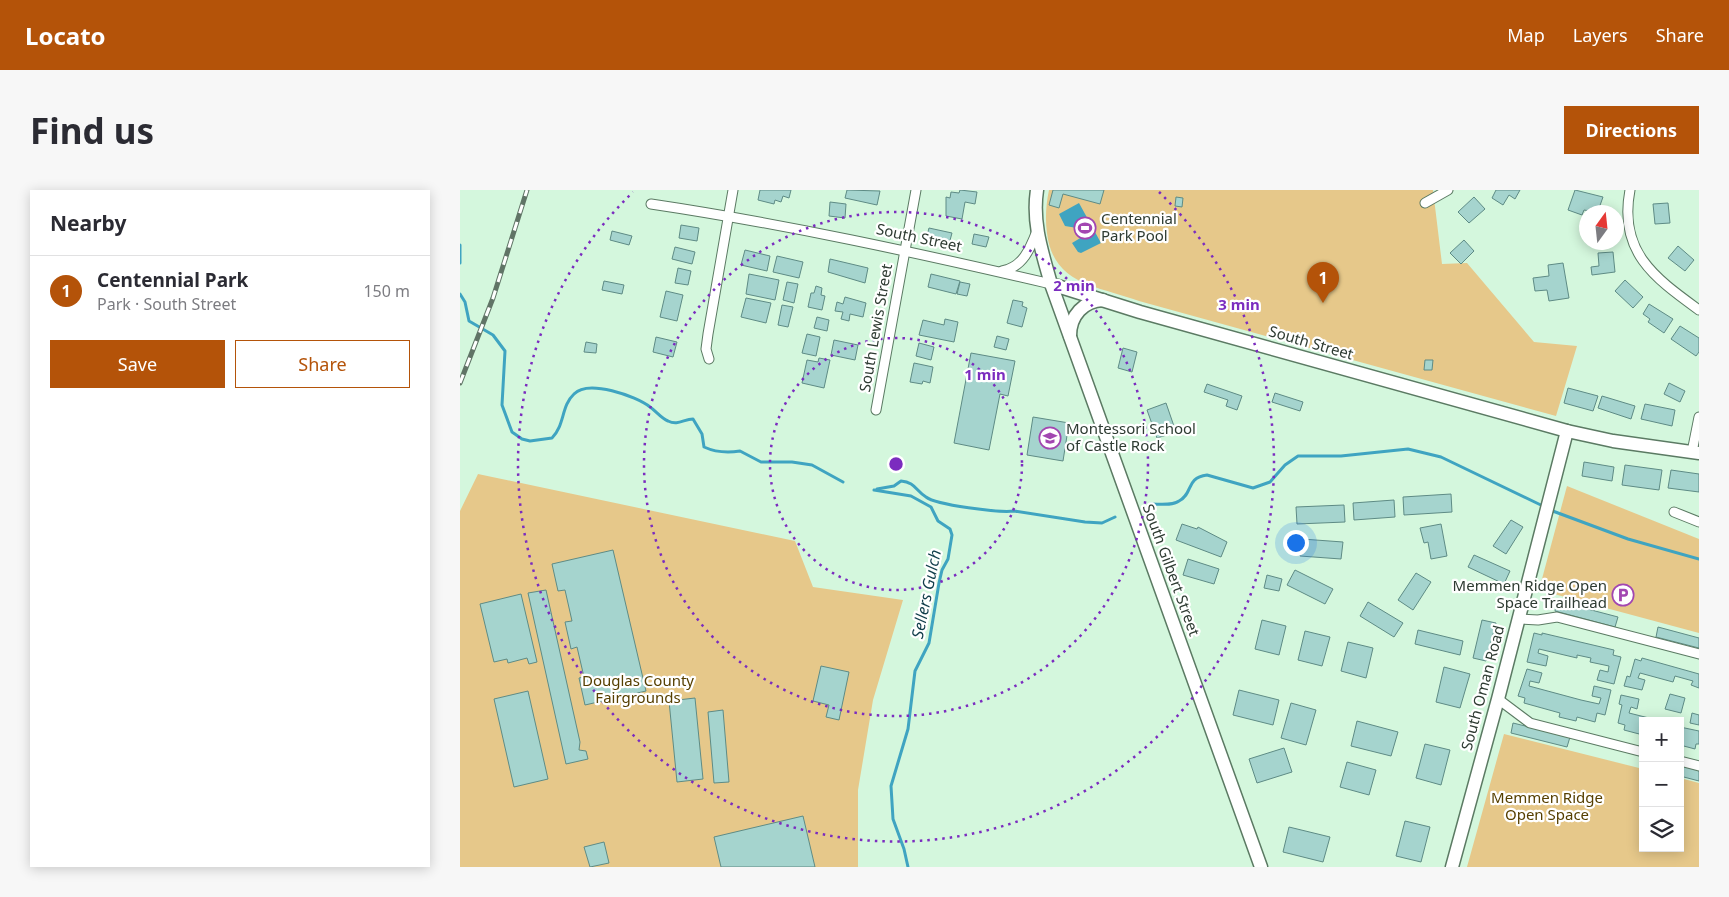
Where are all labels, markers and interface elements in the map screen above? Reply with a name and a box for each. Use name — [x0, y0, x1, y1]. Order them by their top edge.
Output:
text: Locato — [25, 19, 106, 52]
text: Map — [1507, 23, 1545, 47]
text: Layers — [1573, 23, 1628, 47]
text: Share — [1656, 23, 1704, 47]
button: Directions — [1564, 106, 1699, 154]
text: Find us — [30, 107, 154, 154]
north arrow — [1579, 205, 1624, 250]
place label: Centennial Park Pool — [1101, 208, 1177, 245]
text: Nearby — [50, 209, 126, 237]
sports icon: Centennial Park Pool — [1073, 216, 1097, 240]
street label: South Street — [875, 218, 964, 256]
street label: South Lewis Street — [854, 262, 896, 393]
pin: 1 — [1307, 262, 1339, 303]
text: Centennial Park — [97, 267, 248, 293]
text: 2 min — [1053, 275, 1095, 295]
text: 1 — [61, 280, 71, 302]
text: 150 m — [363, 280, 410, 302]
text: Park · South Street — [97, 293, 236, 315]
text: 3 min — [1218, 294, 1260, 314]
street label: South Street — [1267, 320, 1356, 364]
button: Save — [50, 340, 225, 388]
button: Share — [235, 340, 410, 388]
text: 1 min — [964, 364, 1006, 384]
place label: Montessori School of Castle Rock — [1066, 418, 1196, 455]
school or university icon: Montessori School of Castle Rock — [1038, 426, 1062, 450]
centre of rings — [887, 455, 905, 473]
street label: South Gilbert Street — [1139, 501, 1205, 639]
your location — [1283, 530, 1309, 556]
water label: Sellers Gulch — [906, 547, 946, 641]
place label: Memmen Ridge Open Space Trailhead — [1453, 575, 1607, 612]
parking icon: Memmen Ridge Open Space Trailhead — [1611, 583, 1635, 607]
street label: South Oman Road — [1456, 623, 1508, 752]
park label: Douglas County Fairgrounds — [582, 670, 694, 707]
map controls — [1639, 717, 1684, 852]
button: + — [1639, 717, 1684, 762]
button: − — [1639, 762, 1684, 807]
park label: Memmen Ridge Open Space — [1491, 787, 1603, 824]
button: layers — [1639, 807, 1684, 852]

